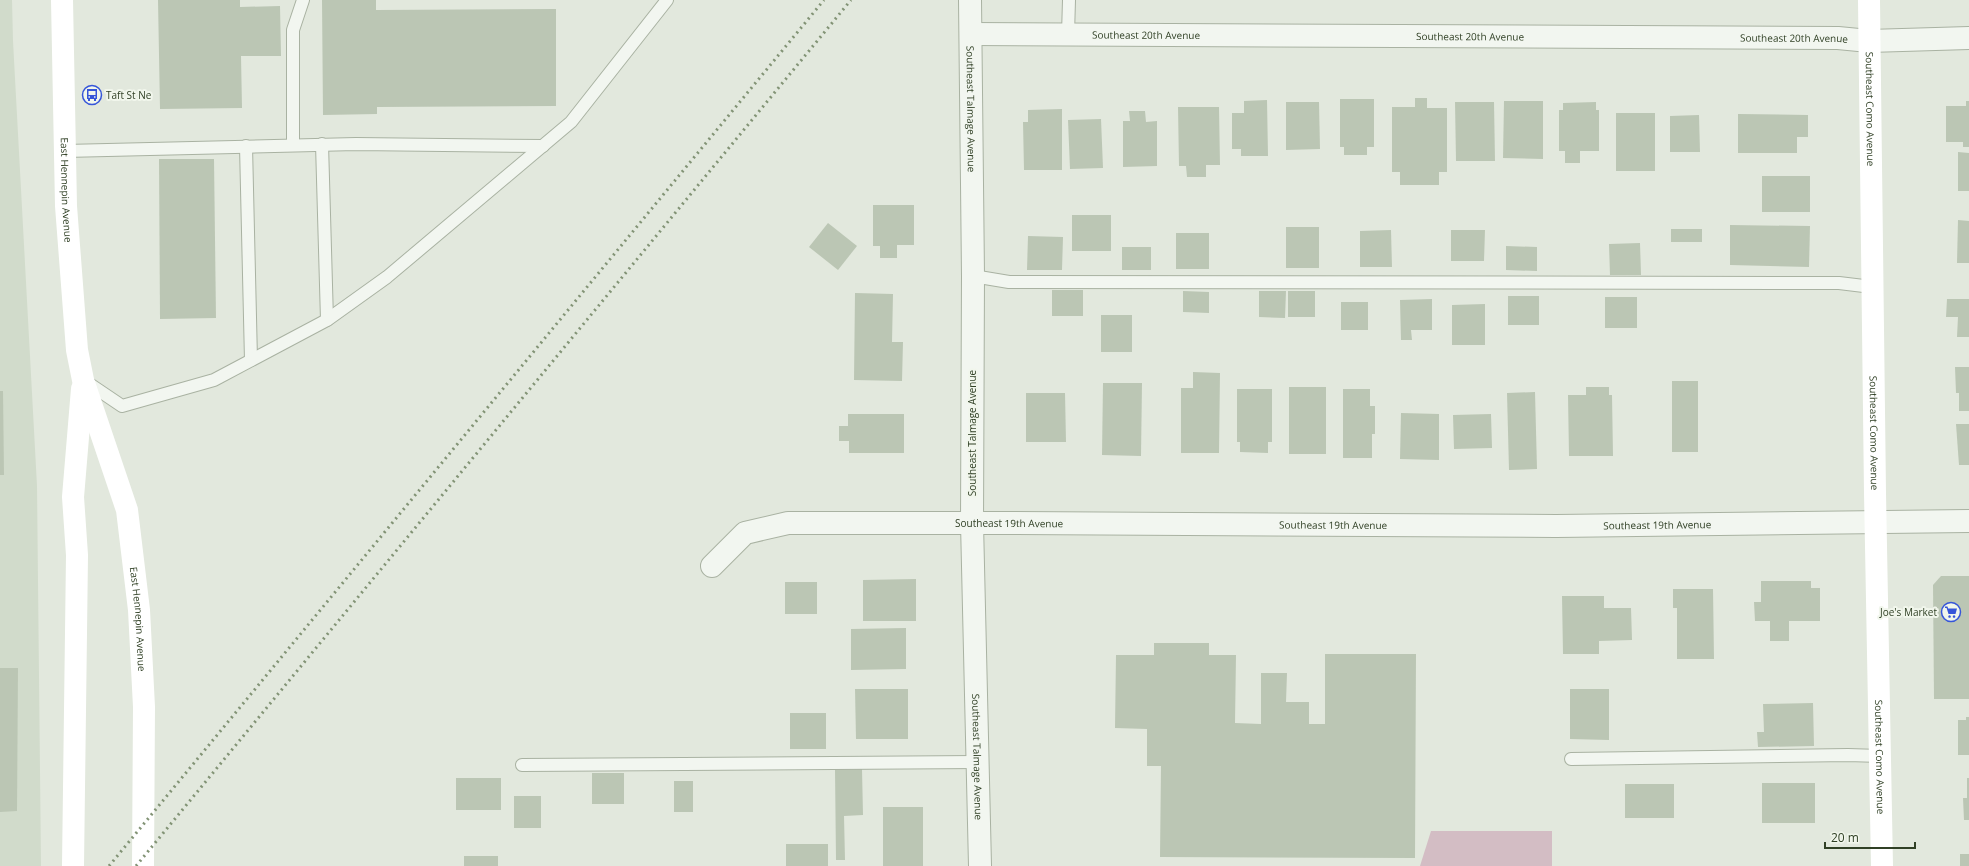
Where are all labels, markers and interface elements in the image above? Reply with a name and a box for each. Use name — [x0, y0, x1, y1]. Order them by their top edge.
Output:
street label: Southeast 20th Avenue — [1092, 28, 1200, 42]
street label: Southeast 20th Avenue — [1416, 29, 1524, 44]
street label: Southeast 20th Avenue — [1740, 31, 1849, 46]
street label: Southeast Talmage Avenue — [963, 46, 979, 173]
street label: Southeast Como Avenue — [1863, 52, 1878, 167]
bus stop icon: Taft St Ne — [81, 84, 103, 106]
place label: Taft St Ne — [106, 88, 152, 102]
street label: East Hennepin Avenue — [58, 137, 76, 243]
street label: Southeast Talmage Avenue — [965, 369, 979, 496]
street label: Southeast Como Avenue — [1867, 376, 1882, 491]
street label: Southeast 19th Avenue — [955, 516, 1064, 530]
street label: Southeast 19th Avenue — [1279, 517, 1388, 532]
street label: Southeast 19th Avenue — [1603, 517, 1712, 532]
street label: East Hennepin Avenue — [127, 566, 149, 672]
supermarket icon: Joe's Market — [1940, 601, 1962, 623]
place label: Joe's Market — [1879, 605, 1937, 619]
street label: Southeast Talmage Avenue — [969, 694, 986, 821]
street label: Southeast Como Avenue — [1872, 700, 1888, 815]
scale bar — [1825, 824, 1915, 850]
text: 20 m — [1831, 829, 1859, 846]

